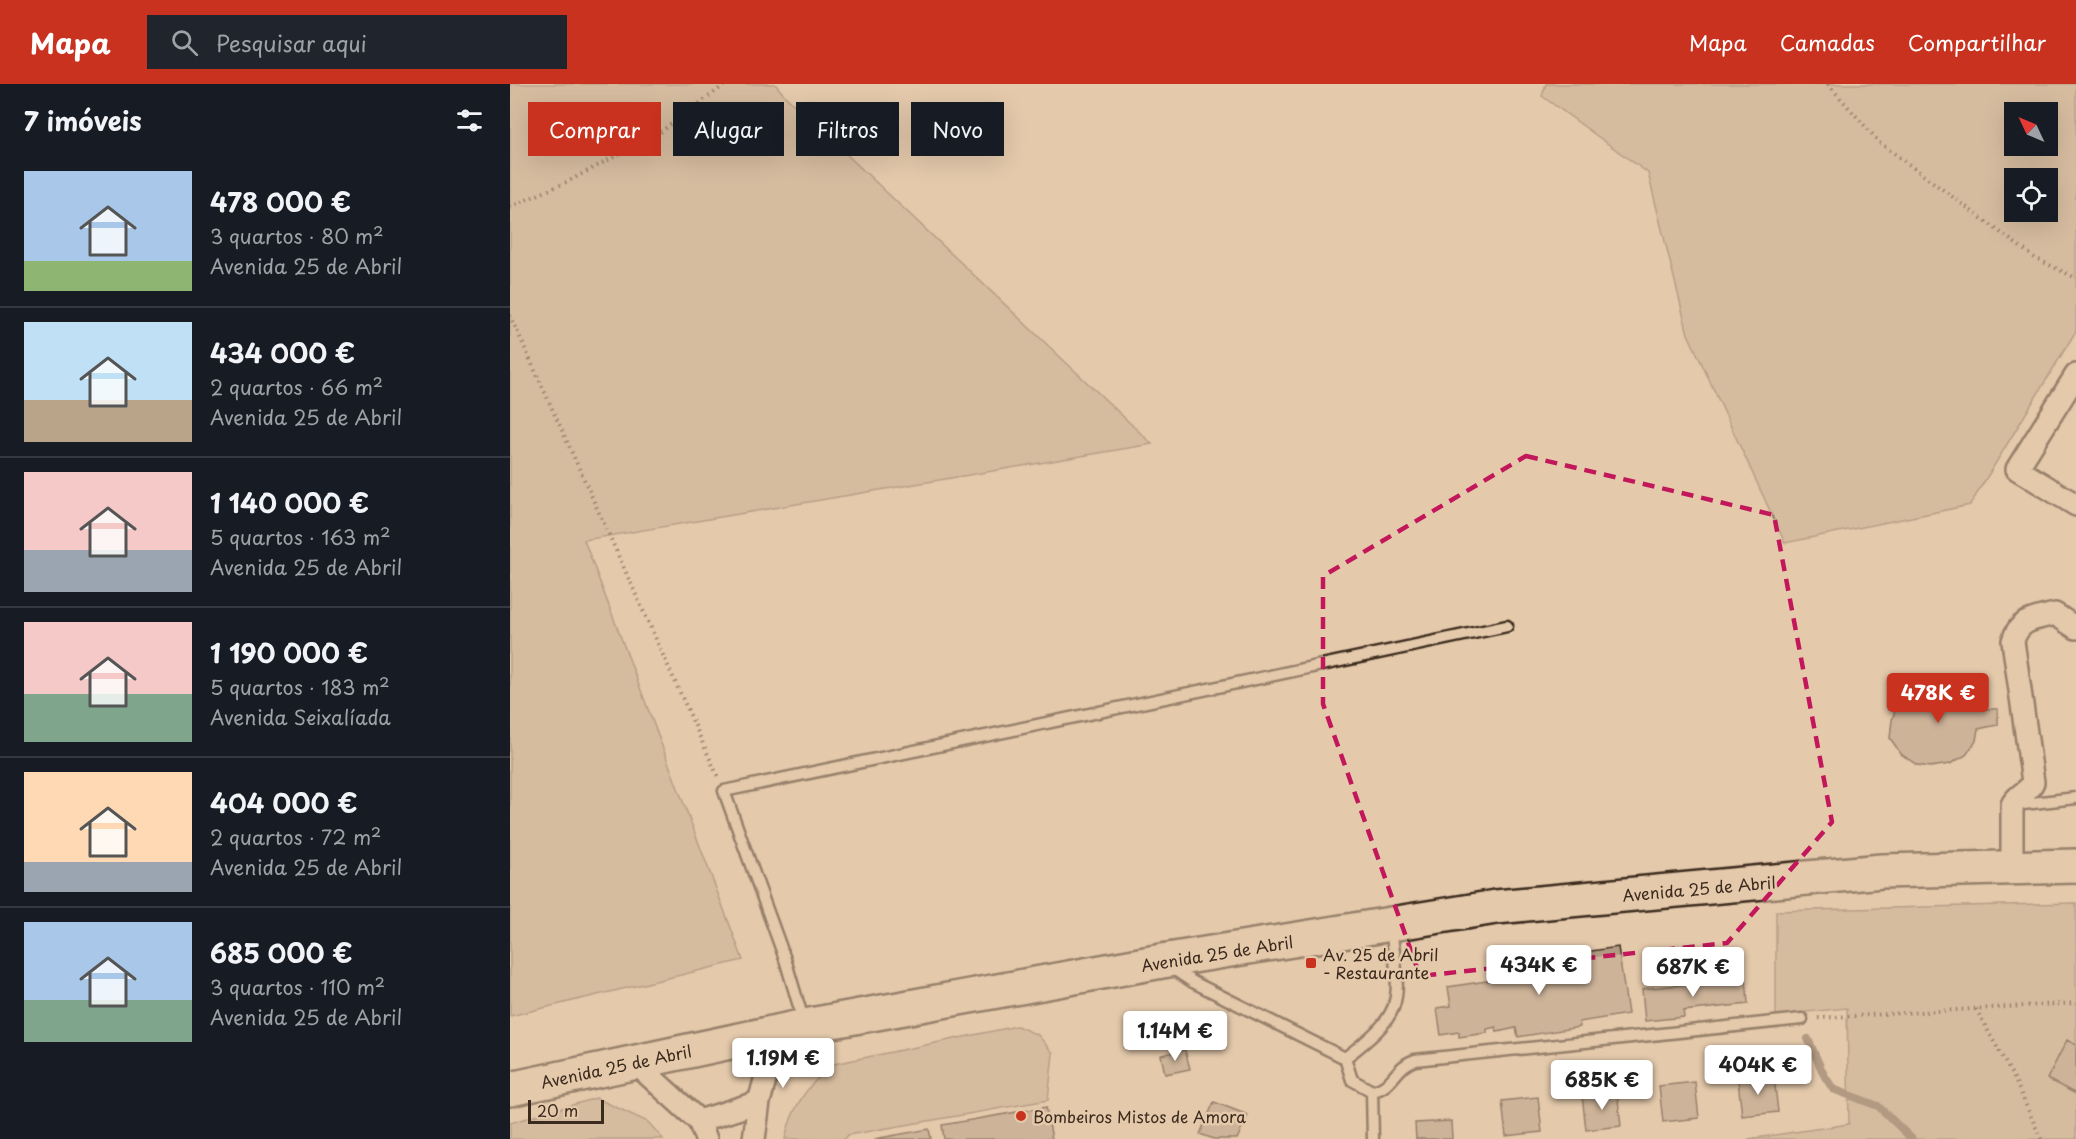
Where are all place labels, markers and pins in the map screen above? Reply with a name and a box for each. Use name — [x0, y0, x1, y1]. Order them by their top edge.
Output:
pin: 478K € — [1889, 673, 1987, 724]
place label: Av. 25 de Abril - Restaurante — [1323, 942, 1438, 984]
pin: 434K € — [1490, 945, 1588, 996]
pin: 687K € — [1644, 947, 1742, 998]
marker: Av. 25 de Abril - Restaurante — [1304, 956, 1318, 970]
pin: 1.14M € — [1120, 1011, 1230, 1062]
pin: 1.19M € — [728, 1038, 838, 1089]
pin: 404K € — [1709, 1045, 1807, 1096]
pin: 685K € — [1553, 1060, 1651, 1111]
place label: Bombeiros Mistos de Amora — [1033, 1104, 1246, 1128]
marker: Bombeiros Mistos de Amora — [1014, 1109, 1028, 1123]

